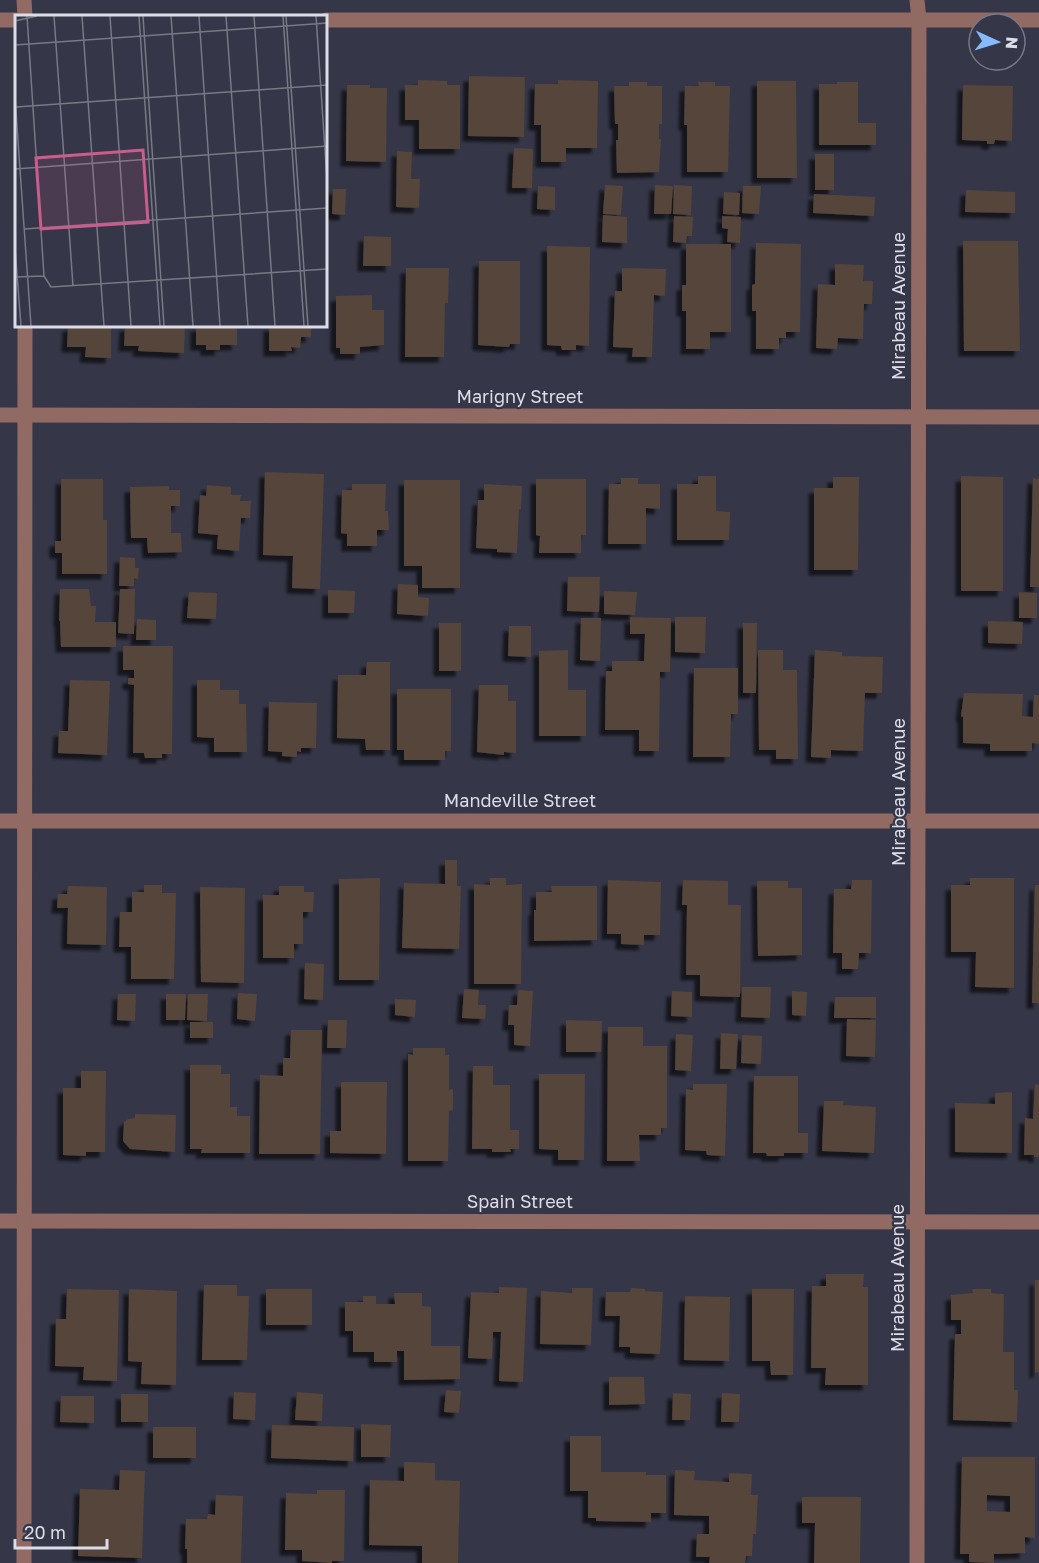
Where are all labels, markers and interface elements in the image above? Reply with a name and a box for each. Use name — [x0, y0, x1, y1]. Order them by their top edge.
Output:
north arrow — [967, 12, 1027, 72]
inset map — [15, 15, 327, 327]
text: N — [1002, 36, 1022, 50]
street label: Mirabeau Avenue — [887, 232, 909, 380]
street label: Marigny Street — [456, 385, 584, 407]
street label: Mirabeau Avenue — [887, 718, 909, 866]
street label: Mandeville Street — [444, 789, 596, 811]
street label: Spain Street — [467, 1190, 573, 1212]
street label: Mirabeau Avenue — [886, 1204, 908, 1352]
scale bar — [15, 1512, 106, 1550]
text: 20 m — [24, 1521, 66, 1543]

